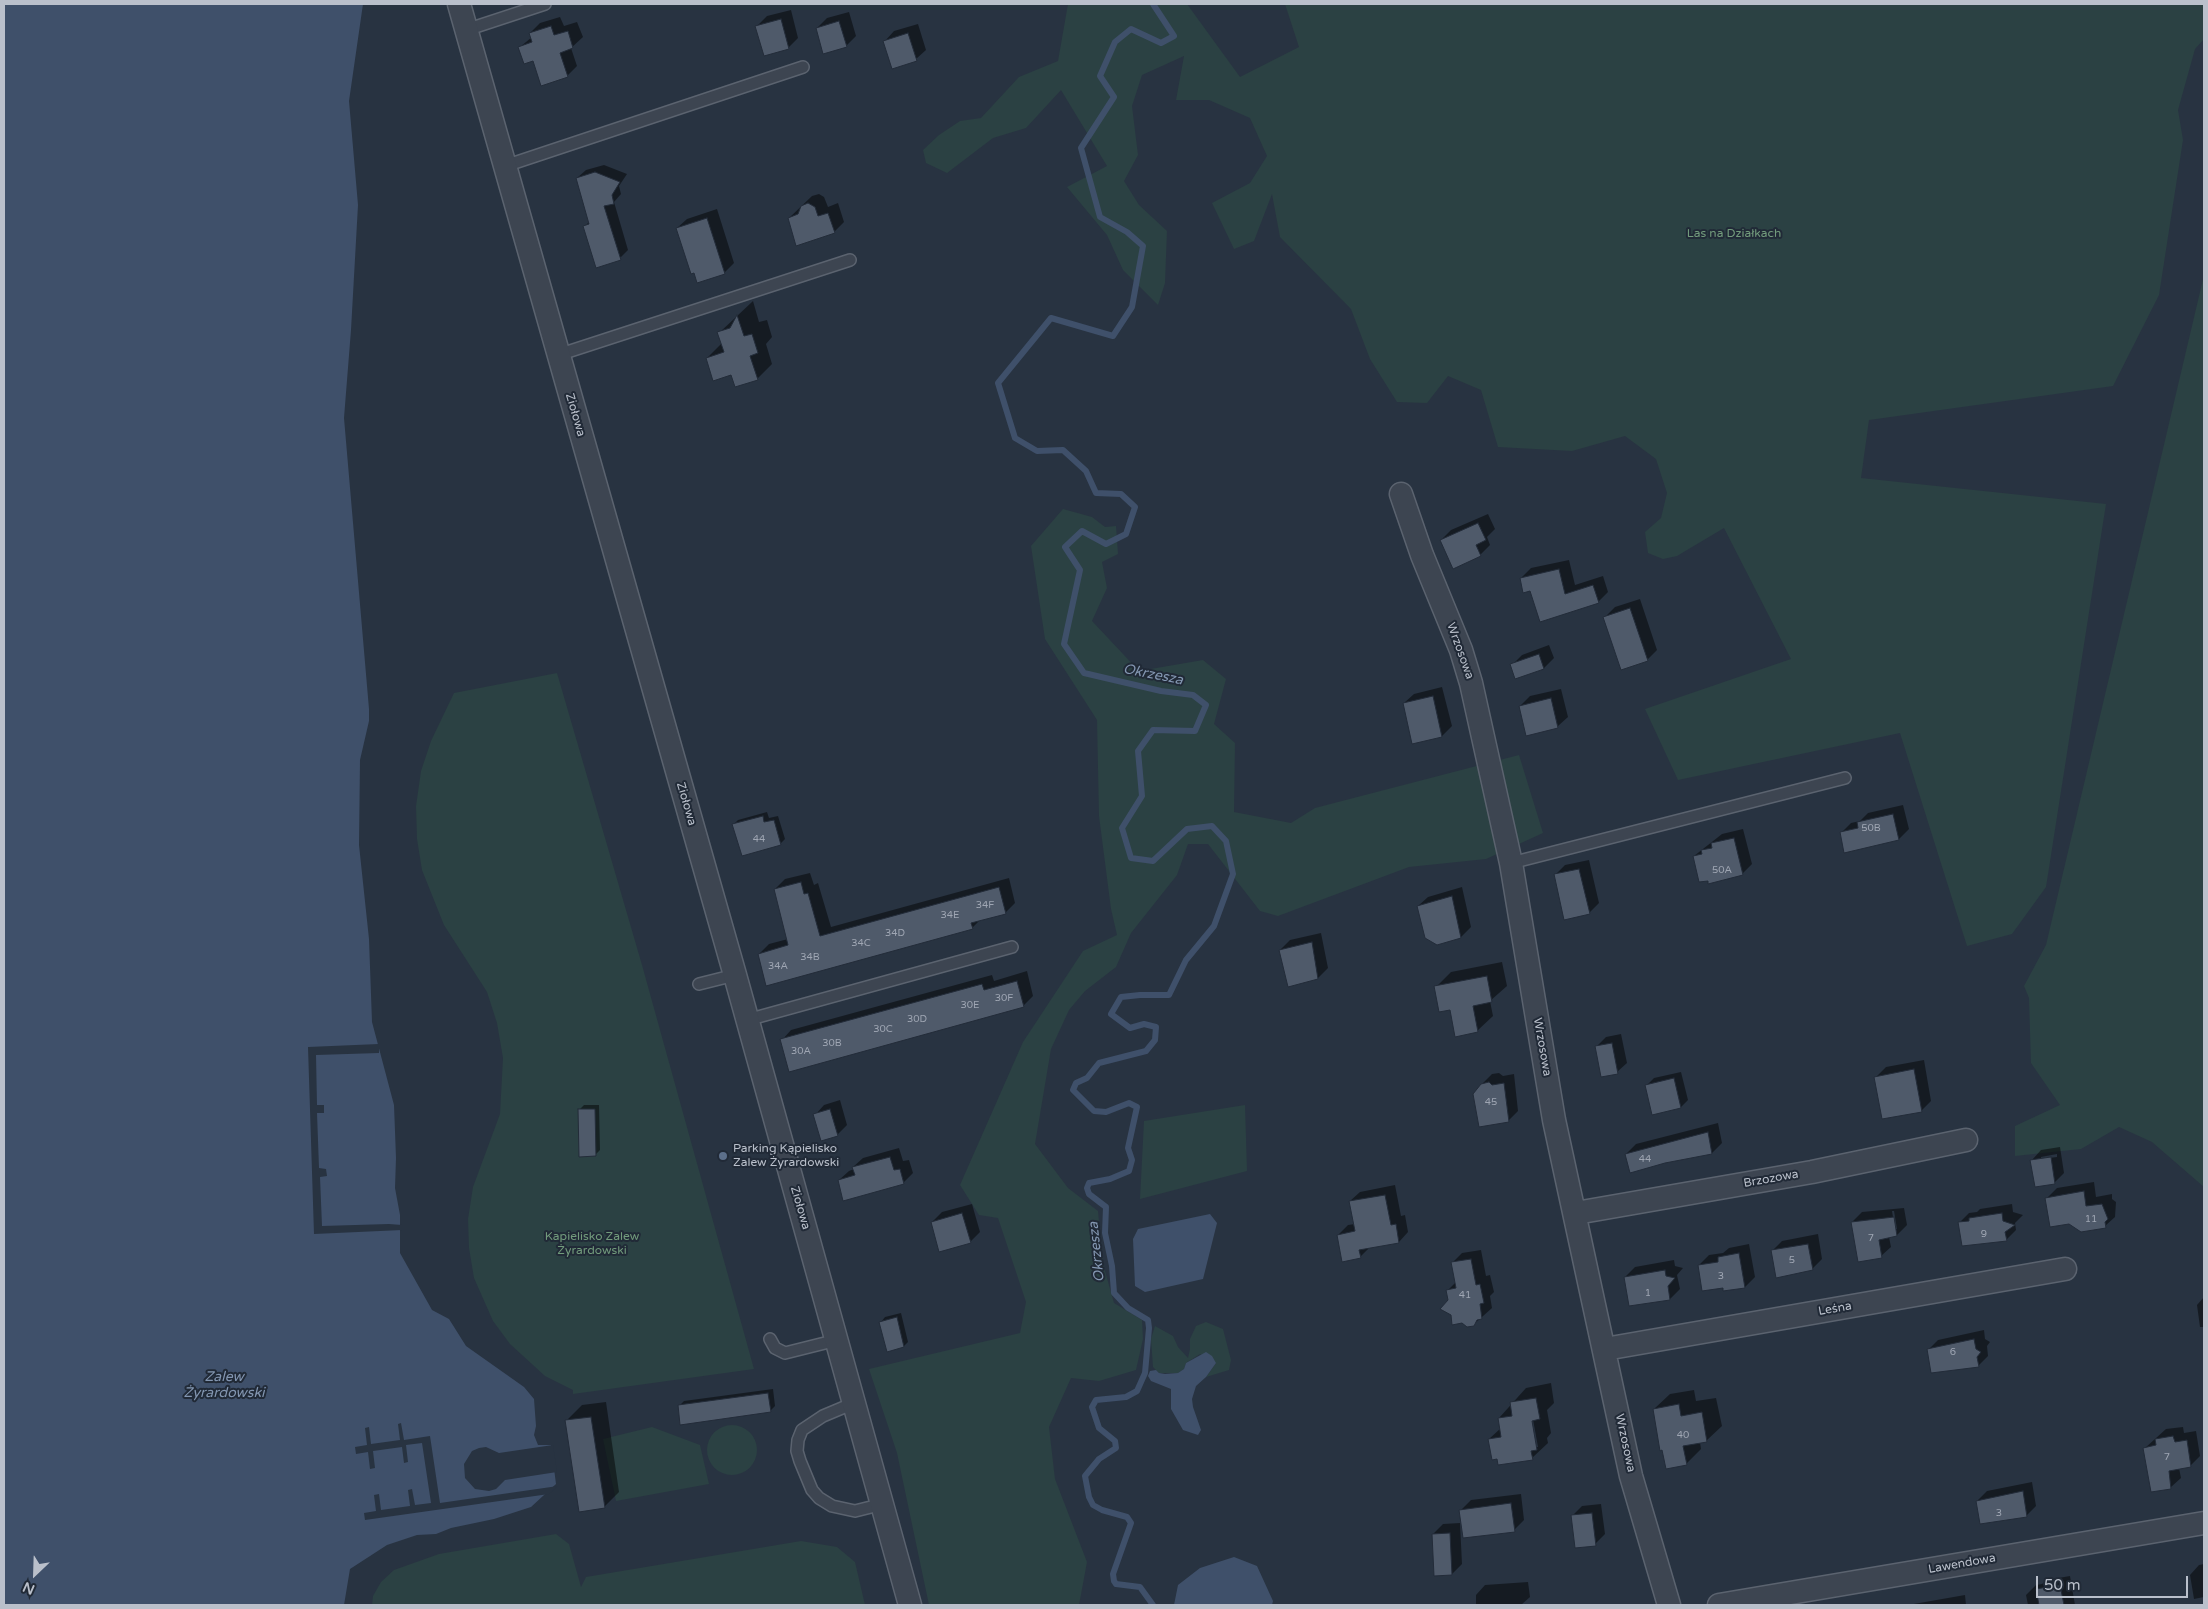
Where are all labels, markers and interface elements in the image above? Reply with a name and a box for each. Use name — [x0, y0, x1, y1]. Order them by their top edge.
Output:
park label: Las na Działkach — [1687, 227, 1781, 241]
street label: Ziołowa — [562, 392, 588, 438]
street label: Wrzosowa — [1443, 621, 1477, 681]
water label: Okrzesza — [1122, 661, 1184, 689]
street label: Ziołowa — [673, 781, 699, 827]
house number: 50B — [1861, 822, 1881, 834]
house number: 44 — [753, 833, 765, 845]
house number: 50A — [1712, 864, 1732, 876]
house number: 34F — [976, 899, 994, 911]
house number: 34E — [941, 909, 959, 921]
house number: 34D — [885, 927, 905, 939]
house number: 34C — [851, 937, 871, 949]
house number: 34B — [800, 951, 820, 963]
house number: 34A — [768, 960, 788, 972]
house number: 30F — [995, 992, 1013, 1004]
house number: 30E — [961, 999, 979, 1011]
house number: 30D — [907, 1013, 927, 1025]
street label: Wrzosowa — [1530, 1017, 1554, 1077]
house number: 30C — [873, 1023, 893, 1035]
house number: 30B — [822, 1037, 842, 1049]
house number: 30A — [791, 1045, 811, 1057]
house number: 45 — [1485, 1096, 1497, 1108]
place label: Parking Kąpielisko Zalew Żyrardowski — [733, 1142, 839, 1170]
marker: Parking Kąpielisko Zalew Żyrardowski — [717, 1150, 729, 1162]
house number: 44 — [1639, 1153, 1651, 1165]
street label: Brzozowa — [1742, 1167, 1800, 1191]
street label: Ziołowa — [787, 1185, 813, 1231]
house number: 11 — [2085, 1213, 2097, 1225]
water label: Okrzesza — [1085, 1221, 1109, 1283]
house number: 9 — [1981, 1228, 1987, 1240]
park label: Kapielisko Zalew Żyrardowski — [545, 1230, 639, 1258]
house number: 7 — [1868, 1232, 1874, 1244]
house number: 5 — [1789, 1254, 1795, 1266]
house number: 3 — [1718, 1270, 1724, 1282]
house number: 1 — [1645, 1287, 1651, 1299]
house number: 41 — [1459, 1289, 1471, 1301]
street label: Leśna — [1817, 1299, 1853, 1319]
house number: 6 — [1950, 1346, 1956, 1358]
water label: Zalew Żyrardowski — [183, 1369, 265, 1401]
street label: Wrzosowa — [1612, 1413, 1638, 1473]
house number: 40 — [1677, 1429, 1689, 1441]
house number: 7 — [2164, 1451, 2170, 1463]
house number: 3 — [1996, 1507, 2002, 1519]
north arrow — [10, 1549, 60, 1599]
street label: Lawendowa — [1927, 1551, 1997, 1577]
scale bar — [2038, 1566, 2190, 1598]
text: 50 m — [2044, 1576, 2081, 1594]
text: N — [20, 1578, 37, 1598]

